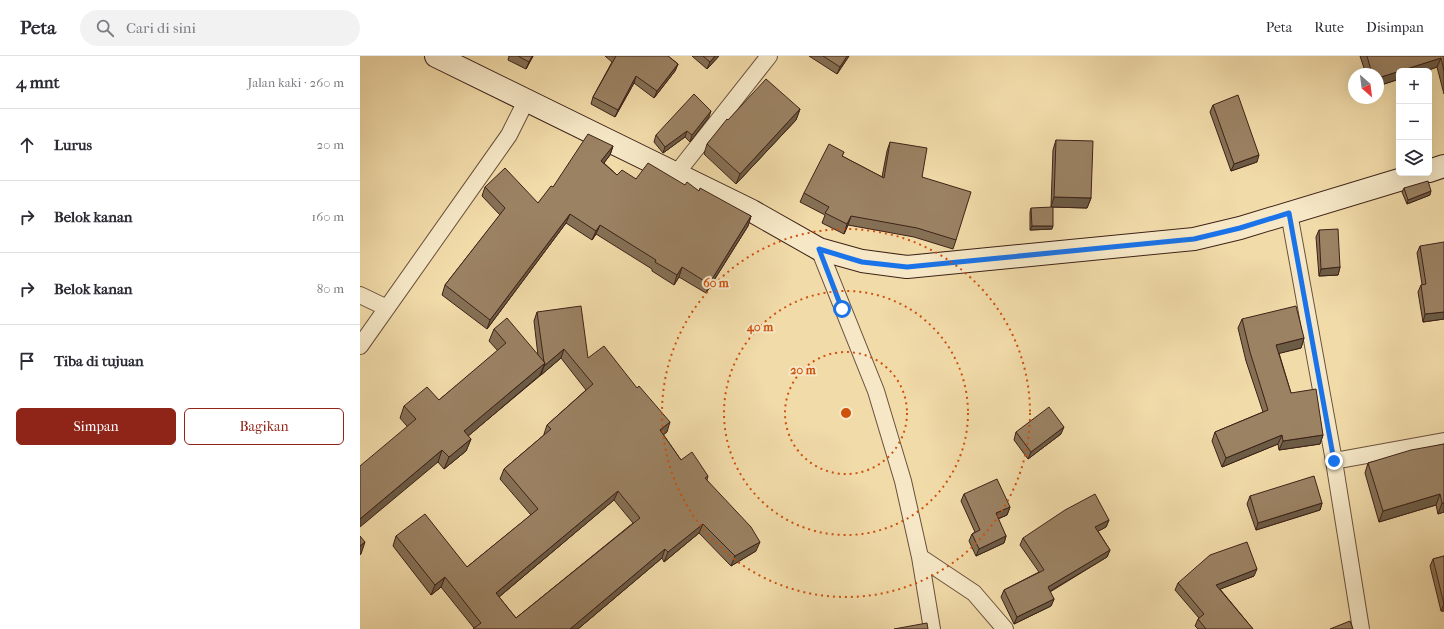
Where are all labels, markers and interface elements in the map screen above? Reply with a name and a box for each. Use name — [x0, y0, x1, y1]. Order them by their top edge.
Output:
search box — [80, 10, 360, 46]
text: Peta — [20, 17, 56, 39]
icon: search — [94, 17, 116, 39]
text: Cari di sini — [126, 19, 196, 37]
text: Peta — [1266, 19, 1292, 36]
text: Rute — [1314, 19, 1344, 36]
text: Disimpan — [1366, 19, 1424, 36]
north arrow — [1348, 68, 1384, 104]
map controls — [1396, 68, 1432, 176]
button: + — [1396, 68, 1432, 104]
text: 4 mnt — [16, 72, 60, 92]
text: Jalan kaki · 260 m — [248, 75, 344, 90]
button: − — [1396, 104, 1432, 140]
icon: ahead — [16, 134, 38, 156]
text: Lurus — [54, 136, 92, 154]
text: 20 m — [317, 137, 344, 152]
button: layers — [1396, 140, 1432, 176]
icon: right — [16, 206, 38, 228]
text: Belok kanan — [54, 208, 133, 226]
text: 160 m — [312, 209, 344, 224]
text: 60 m — [703, 276, 730, 290]
icon: right — [16, 278, 38, 300]
text: Belok kanan — [54, 280, 133, 298]
text: 80 m — [317, 281, 344, 296]
route start — [833, 300, 851, 318]
text: 40 m — [746, 320, 774, 335]
icon: arrive — [16, 350, 38, 372]
text: Tiba di tujuan — [54, 352, 144, 370]
text: 20 m — [790, 363, 817, 377]
centre of rings — [839, 406, 853, 420]
button: Simpan — [16, 408, 176, 445]
button: Bagikan — [184, 408, 344, 445]
route end — [1325, 452, 1343, 470]

